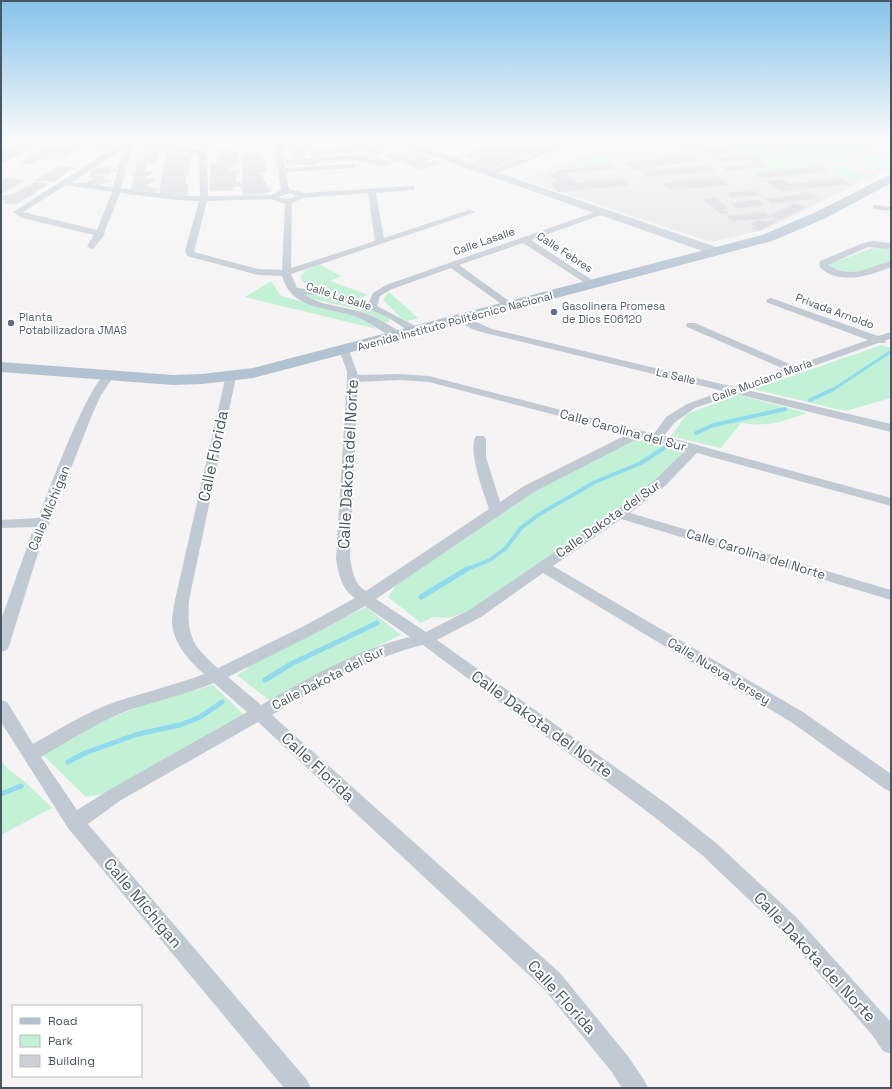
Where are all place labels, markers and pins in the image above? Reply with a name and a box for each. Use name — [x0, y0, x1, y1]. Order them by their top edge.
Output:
place label: Gasolinera Promesa de Dios E06120 — [562, 299, 666, 326]
marker: Gasolinera Promesa de Dios E06120 — [549, 307, 559, 317]
place label: Planta Potabilizadora JMAS — [19, 310, 127, 337]
marker: Planta Potabilizadora JMAS — [6, 318, 16, 328]

